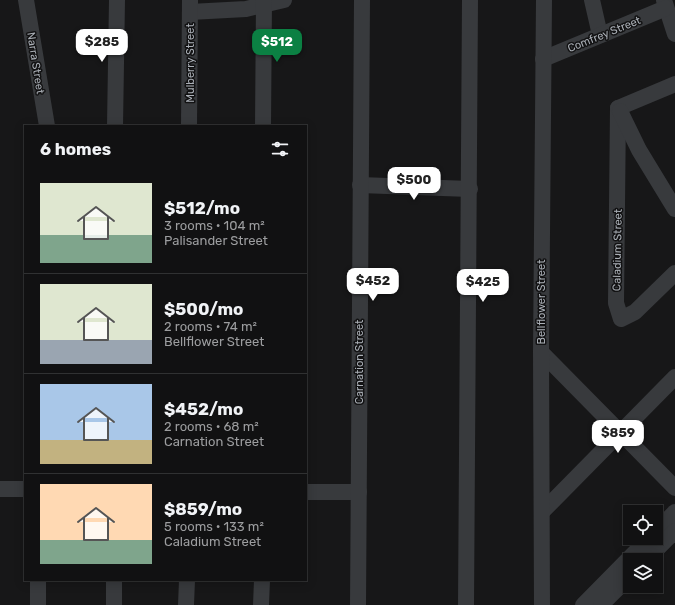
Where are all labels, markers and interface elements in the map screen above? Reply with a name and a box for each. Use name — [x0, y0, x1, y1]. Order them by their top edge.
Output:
street label: Comfrey Street — [566, 14, 643, 55]
street label: Mulberry Street — [184, 23, 197, 103]
pin: $285 — [78, 29, 126, 63]
pin: $512 — [253, 29, 301, 63]
street label: Narra Street — [24, 31, 47, 96]
text: $285 — [85, 34, 119, 49]
text: $512 — [261, 34, 293, 49]
icon: filters — [269, 138, 291, 160]
text: 6 homes — [40, 139, 111, 159]
pin: $500 — [390, 167, 438, 201]
text: $500 — [397, 172, 431, 187]
text: $512/mo — [164, 198, 240, 218]
icon: home — [72, 199, 120, 247]
street label: Caladium Street — [610, 208, 625, 291]
text: 3 rooms · 104 m² — [164, 218, 265, 233]
text: Palisander Street — [164, 233, 268, 248]
street label: Bellflower Street — [535, 259, 548, 344]
pin: $452 — [349, 268, 397, 302]
pin: $425 — [459, 269, 507, 303]
text: $452 — [356, 273, 390, 288]
text: $425 — [466, 274, 500, 289]
text: $500/mo — [164, 299, 243, 319]
icon: home — [72, 300, 120, 348]
text: 2 rooms · 74 m² — [164, 319, 257, 334]
street label: Carnation Street — [353, 319, 366, 404]
text: Bellflower Street — [164, 334, 264, 349]
text: $452/mo — [164, 399, 243, 419]
icon: home — [72, 400, 120, 448]
text: 2 rooms · 68 m² — [164, 419, 259, 434]
pin: $859 — [594, 420, 642, 454]
text: $859 — [601, 425, 635, 440]
text: Carnation Street — [164, 434, 264, 449]
text: $859/mo — [164, 499, 242, 519]
icon: home — [72, 500, 120, 548]
map controls — [623, 505, 663, 593]
button: locate — [623, 505, 663, 545]
text: 5 rooms · 133 m² — [164, 519, 264, 534]
text: Caladium Street — [164, 534, 261, 549]
button: layers — [623, 553, 663, 593]

